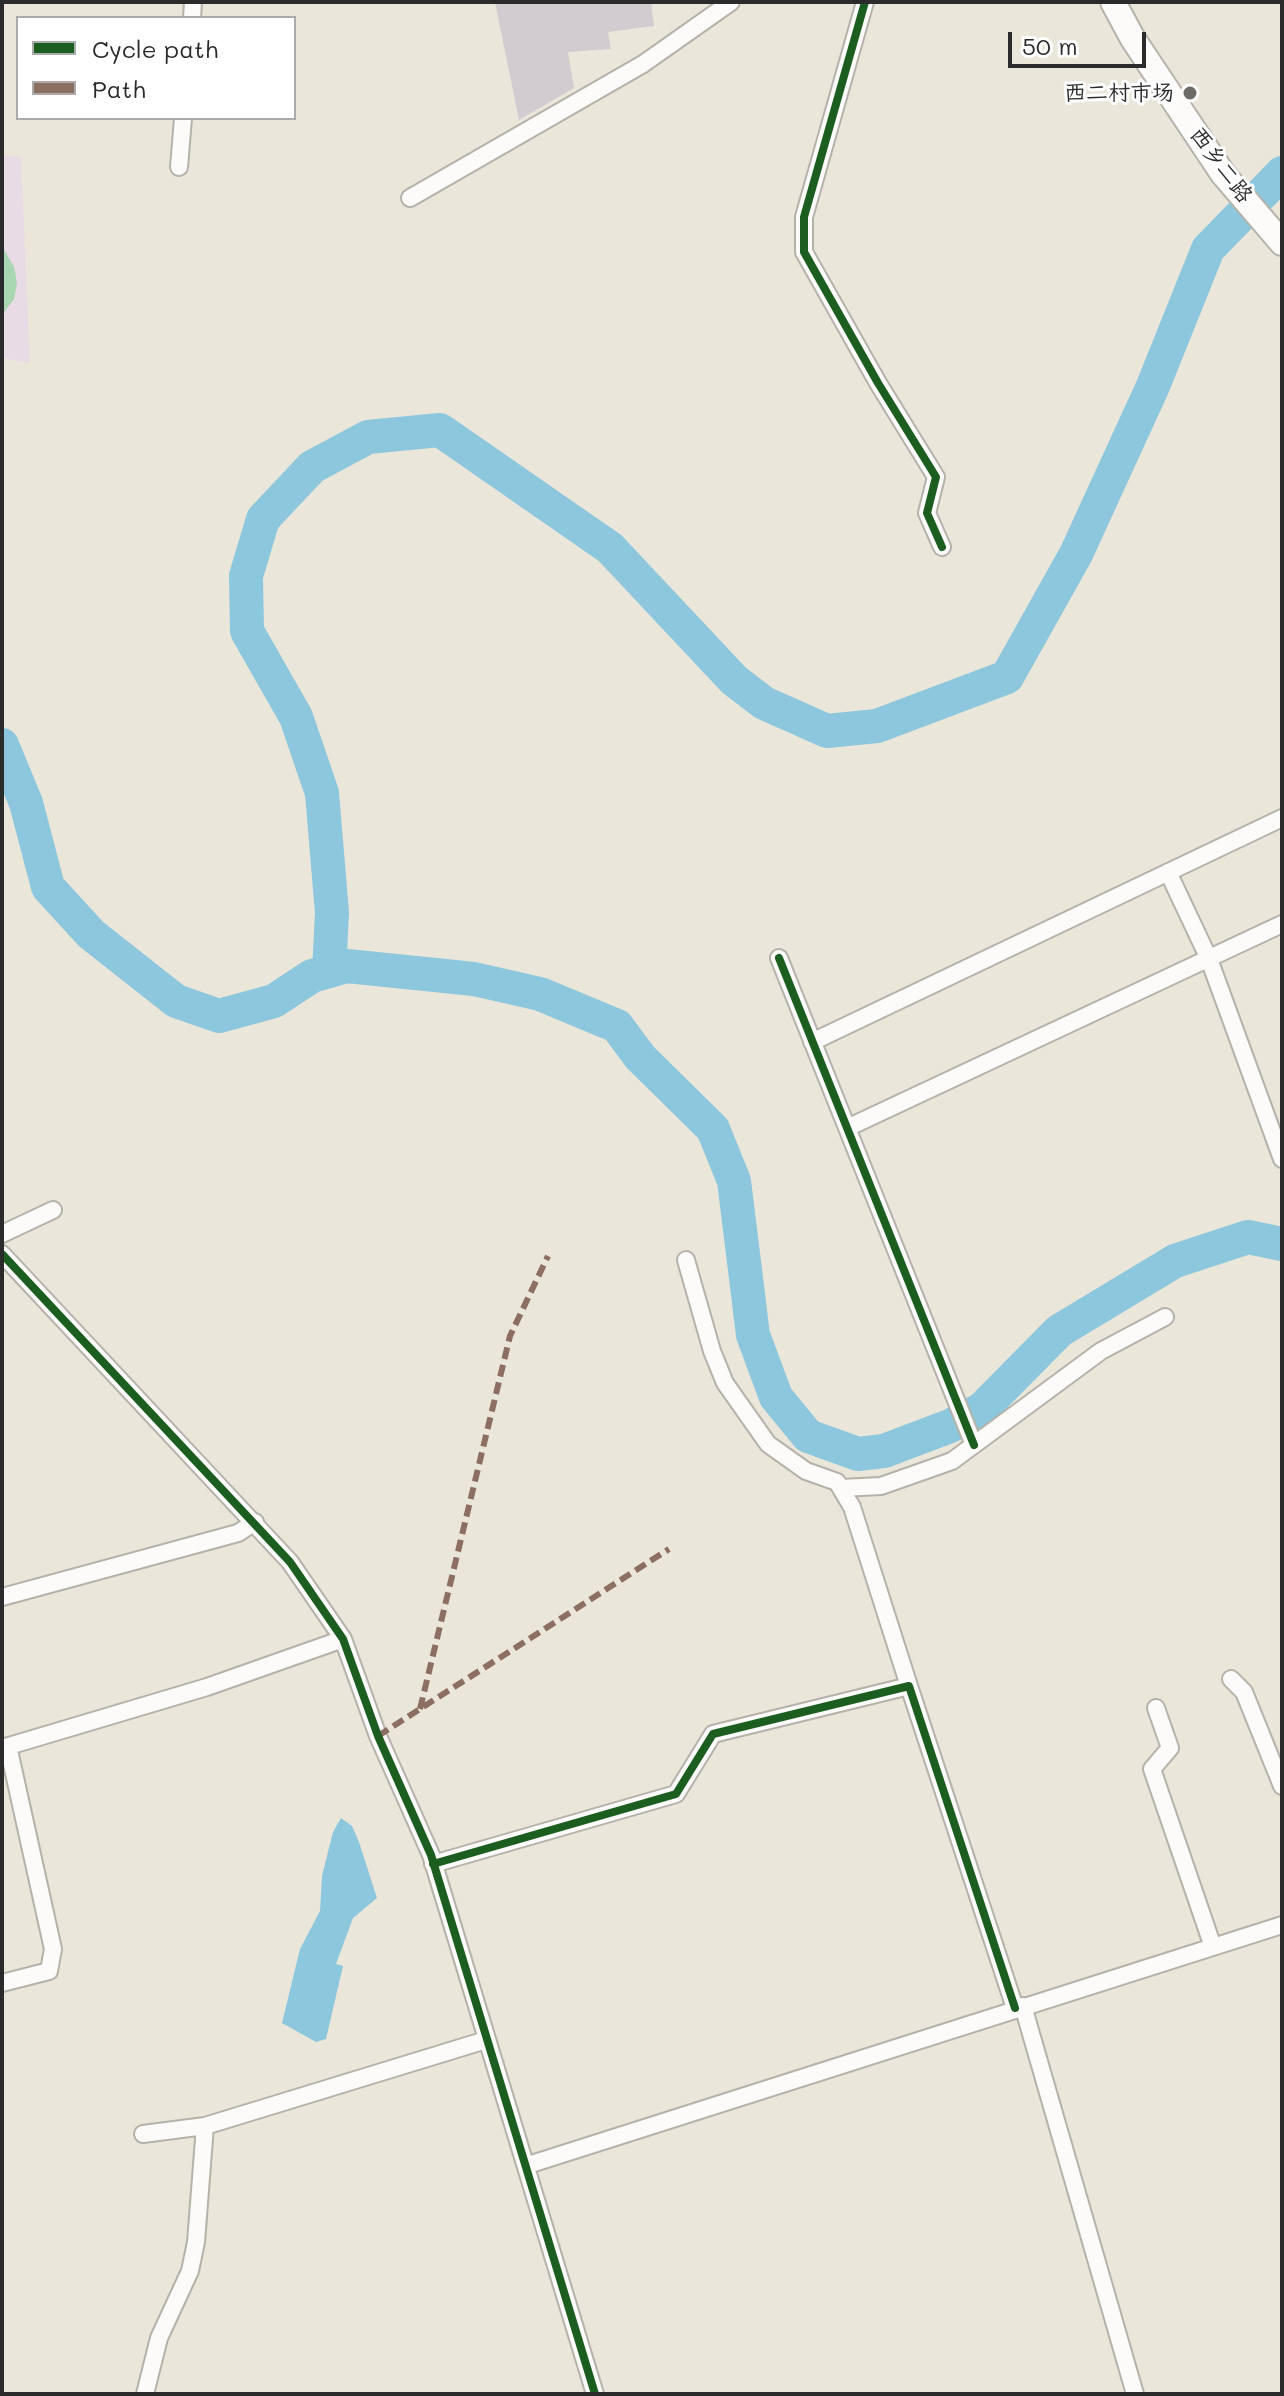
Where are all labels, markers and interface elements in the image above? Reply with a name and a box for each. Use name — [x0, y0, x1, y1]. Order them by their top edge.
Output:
legend — [16, 16, 296, 120]
scale bar — [1012, 16, 1150, 66]
text: 50 m — [1022, 30, 1078, 61]
text: Cycle path — [92, 33, 218, 64]
text: Path — [92, 73, 146, 104]
place label: 西二村市场 — [1064, 80, 1174, 106]
marker: 西二村市场 — [1181, 84, 1199, 102]
street label: 西乡二路 — [1184, 122, 1258, 208]

